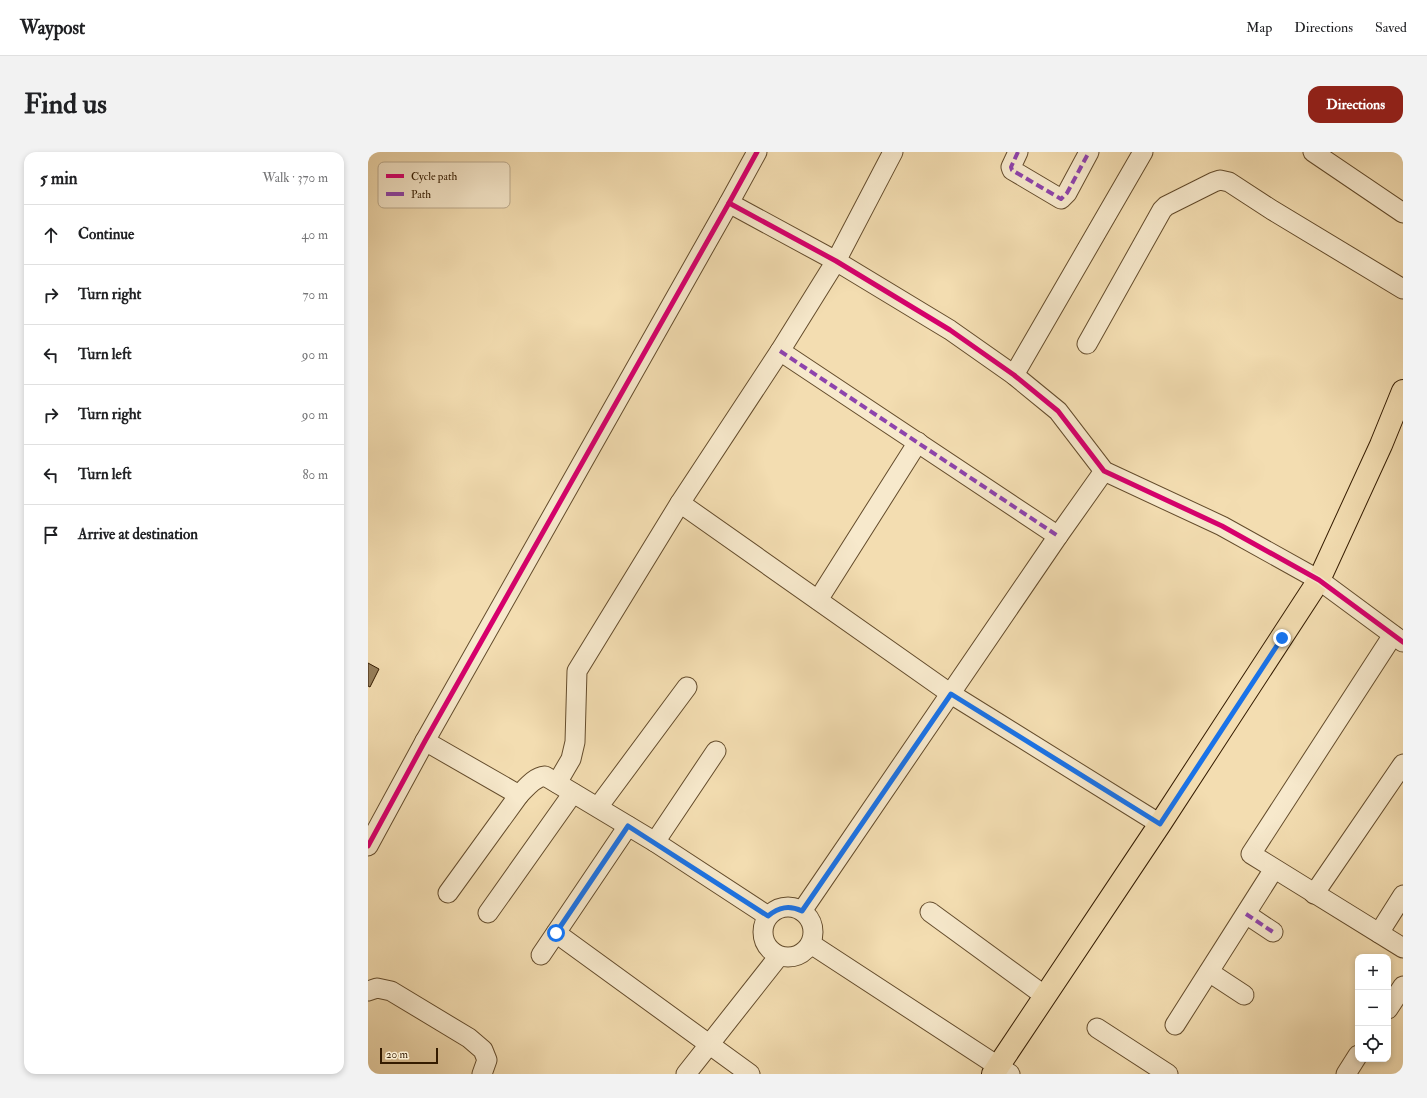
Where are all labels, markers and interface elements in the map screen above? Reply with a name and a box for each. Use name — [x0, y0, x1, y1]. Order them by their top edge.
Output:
text: Waypost — [20, 16, 85, 40]
text: Map — [1246, 19, 1272, 36]
text: Directions — [1294, 19, 1353, 36]
text: Saved — [1375, 19, 1407, 36]
button: Directions — [1308, 86, 1403, 123]
text: Find us — [24, 87, 107, 122]
legend — [378, 162, 510, 208]
text: 5 min — [40, 168, 78, 189]
text: Walk · 370 m — [263, 170, 328, 186]
text: Cycle path — [411, 170, 457, 184]
text: Path — [411, 188, 431, 201]
icon: ahead — [40, 224, 62, 246]
text: Continue — [78, 225, 134, 244]
text: 40 m — [302, 227, 328, 243]
icon: right — [40, 284, 62, 306]
text: Turn right — [78, 285, 141, 304]
text: 70 m — [303, 287, 328, 303]
icon: left — [40, 344, 62, 366]
text: Turn left — [78, 345, 132, 364]
text: 90 m — [302, 347, 328, 363]
icon: right — [40, 404, 62, 426]
text: Turn right — [78, 405, 141, 424]
text: 90 m — [302, 407, 328, 423]
icon: left — [40, 464, 62, 486]
text: Turn left — [78, 465, 132, 484]
text: 80 m — [302, 467, 328, 483]
icon: arrive — [40, 524, 62, 546]
text: Arrive at destination — [78, 525, 198, 544]
route end — [1273, 629, 1291, 647]
route start — [547, 924, 565, 942]
map controls — [1355, 954, 1391, 1062]
button: + — [1355, 954, 1391, 990]
button: − — [1355, 990, 1391, 1026]
button: locate — [1355, 1026, 1391, 1062]
scale bar — [380, 1046, 438, 1065]
text: 20 m — [386, 1048, 408, 1061]

